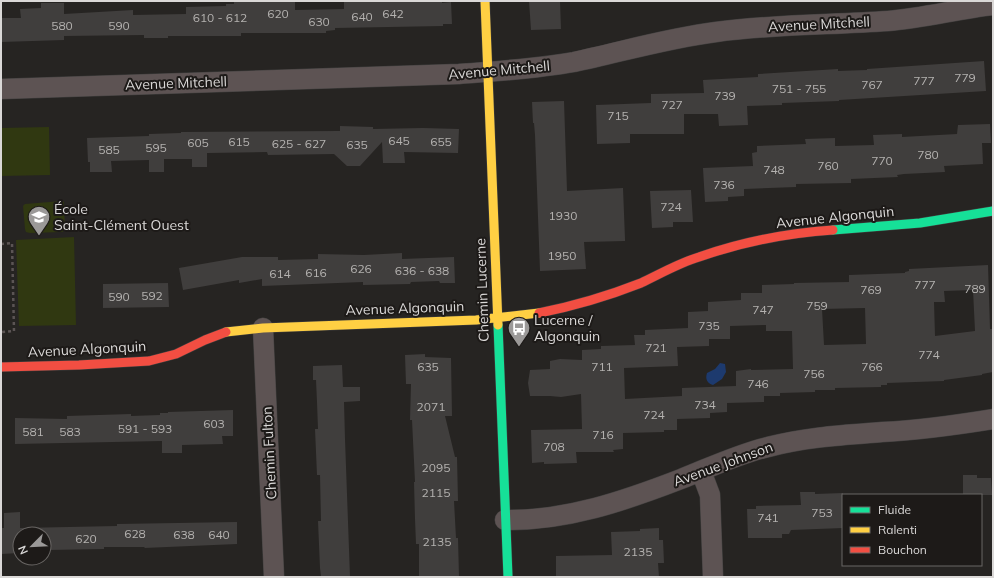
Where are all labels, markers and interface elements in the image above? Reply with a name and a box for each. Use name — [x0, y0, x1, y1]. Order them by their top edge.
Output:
house number: 620 — [267, 6, 289, 21]
house number: 642 — [382, 6, 404, 21]
house number: 640 — [351, 9, 373, 24]
house number: 610 - 612 — [193, 10, 247, 25]
street label: Avenue Mitchell — [768, 12, 870, 36]
house number: 630 — [308, 14, 330, 29]
house number: 580 — [51, 18, 73, 33]
house number: 590 — [108, 18, 130, 33]
street label: Avenue Mitchell — [447, 57, 551, 83]
house number: 779 — [954, 70, 976, 85]
street label: Avenue Mitchell — [125, 72, 227, 94]
house number: 777 — [913, 73, 935, 88]
house number: 767 — [861, 77, 883, 92]
house number: 751 - 755 — [772, 81, 826, 96]
house number: 739 — [714, 88, 736, 103]
house number: 727 — [661, 97, 683, 112]
house number: 715 — [607, 108, 629, 123]
house number: 645 — [388, 133, 410, 148]
house number: 615 — [228, 134, 250, 149]
house number: 655 — [430, 134, 452, 149]
house number: 605 — [187, 135, 209, 150]
house number: 625 - 627 — [272, 136, 326, 151]
house number: 635 — [346, 137, 368, 152]
house number: 595 — [145, 140, 167, 155]
house number: 585 — [98, 142, 120, 157]
house number: 780 — [917, 147, 939, 162]
house number: 770 — [871, 153, 893, 168]
house number: 760 — [817, 158, 839, 173]
house number: 748 — [763, 162, 785, 177]
house number: 736 — [713, 177, 735, 192]
house number: 724 — [660, 199, 682, 214]
place label: École Saint-Clément Ouest — [54, 200, 189, 234]
street label: Avenue Algonquin — [775, 202, 895, 232]
school or university icon: École Saint-Clément Ouest — [26, 204, 52, 237]
house number: 1930 — [549, 208, 577, 223]
street label: Chemin Lucerne — [471, 238, 493, 342]
house number: 1950 — [548, 248, 576, 263]
house number: 626 — [350, 261, 372, 276]
house number: 636 - 638 — [395, 263, 449, 278]
house number: 616 — [305, 265, 327, 280]
house number: 614 — [269, 266, 291, 281]
house number: 777 — [914, 277, 936, 292]
house number: 789 — [964, 281, 986, 296]
house number: 769 — [860, 282, 882, 297]
house number: 592 — [141, 288, 163, 303]
house number: 590 — [108, 289, 130, 304]
street label: Avenue Algonquin — [345, 297, 465, 319]
house number: 759 — [806, 298, 828, 313]
house number: 747 — [752, 302, 774, 317]
place label: Lucerne / Algonquin — [534, 311, 600, 345]
bus stop icon: Lucerne / Algonquin — [506, 315, 532, 348]
house number: 735 — [698, 318, 720, 333]
street label: Avenue Algonquin — [27, 337, 147, 361]
house number: 721 — [645, 340, 667, 355]
house number: 774 — [918, 347, 940, 362]
house number: 635 — [417, 359, 439, 374]
house number: 711 — [591, 359, 613, 374]
house number: 766 — [861, 359, 883, 374]
house number: 756 — [803, 366, 825, 381]
house number: 746 — [747, 376, 769, 391]
house number: 734 — [694, 397, 716, 412]
house number: 2071 — [417, 399, 445, 414]
street label: Chemin Fulton — [258, 406, 280, 500]
house number: 724 — [643, 407, 665, 422]
house number: 603 — [203, 416, 225, 431]
house number: 591 - 593 — [118, 421, 172, 436]
house number: 581 — [22, 424, 44, 439]
house number: 583 — [59, 424, 81, 439]
house number: 716 — [592, 427, 614, 442]
street label: Avenue Johnson — [671, 438, 775, 490]
house number: 708 — [543, 439, 565, 454]
house number: 2095 — [422, 460, 450, 475]
house number: 2115 — [422, 485, 450, 500]
legend — [842, 494, 982, 566]
text: Fluide — [878, 502, 911, 517]
house number: 753 — [811, 505, 833, 520]
house number: 741 — [757, 510, 779, 525]
text: Ralenti — [878, 522, 917, 537]
north arrow — [12, 526, 52, 566]
house number: 628 — [124, 526, 146, 541]
house number: 638 — [173, 527, 195, 542]
house number: 640 — [208, 527, 230, 542]
house number: 620 — [75, 531, 97, 546]
house number: 2135 — [423, 534, 451, 549]
text: Bouchon — [878, 542, 927, 557]
text: N — [15, 543, 31, 557]
house number: 2135 — [624, 544, 652, 559]

